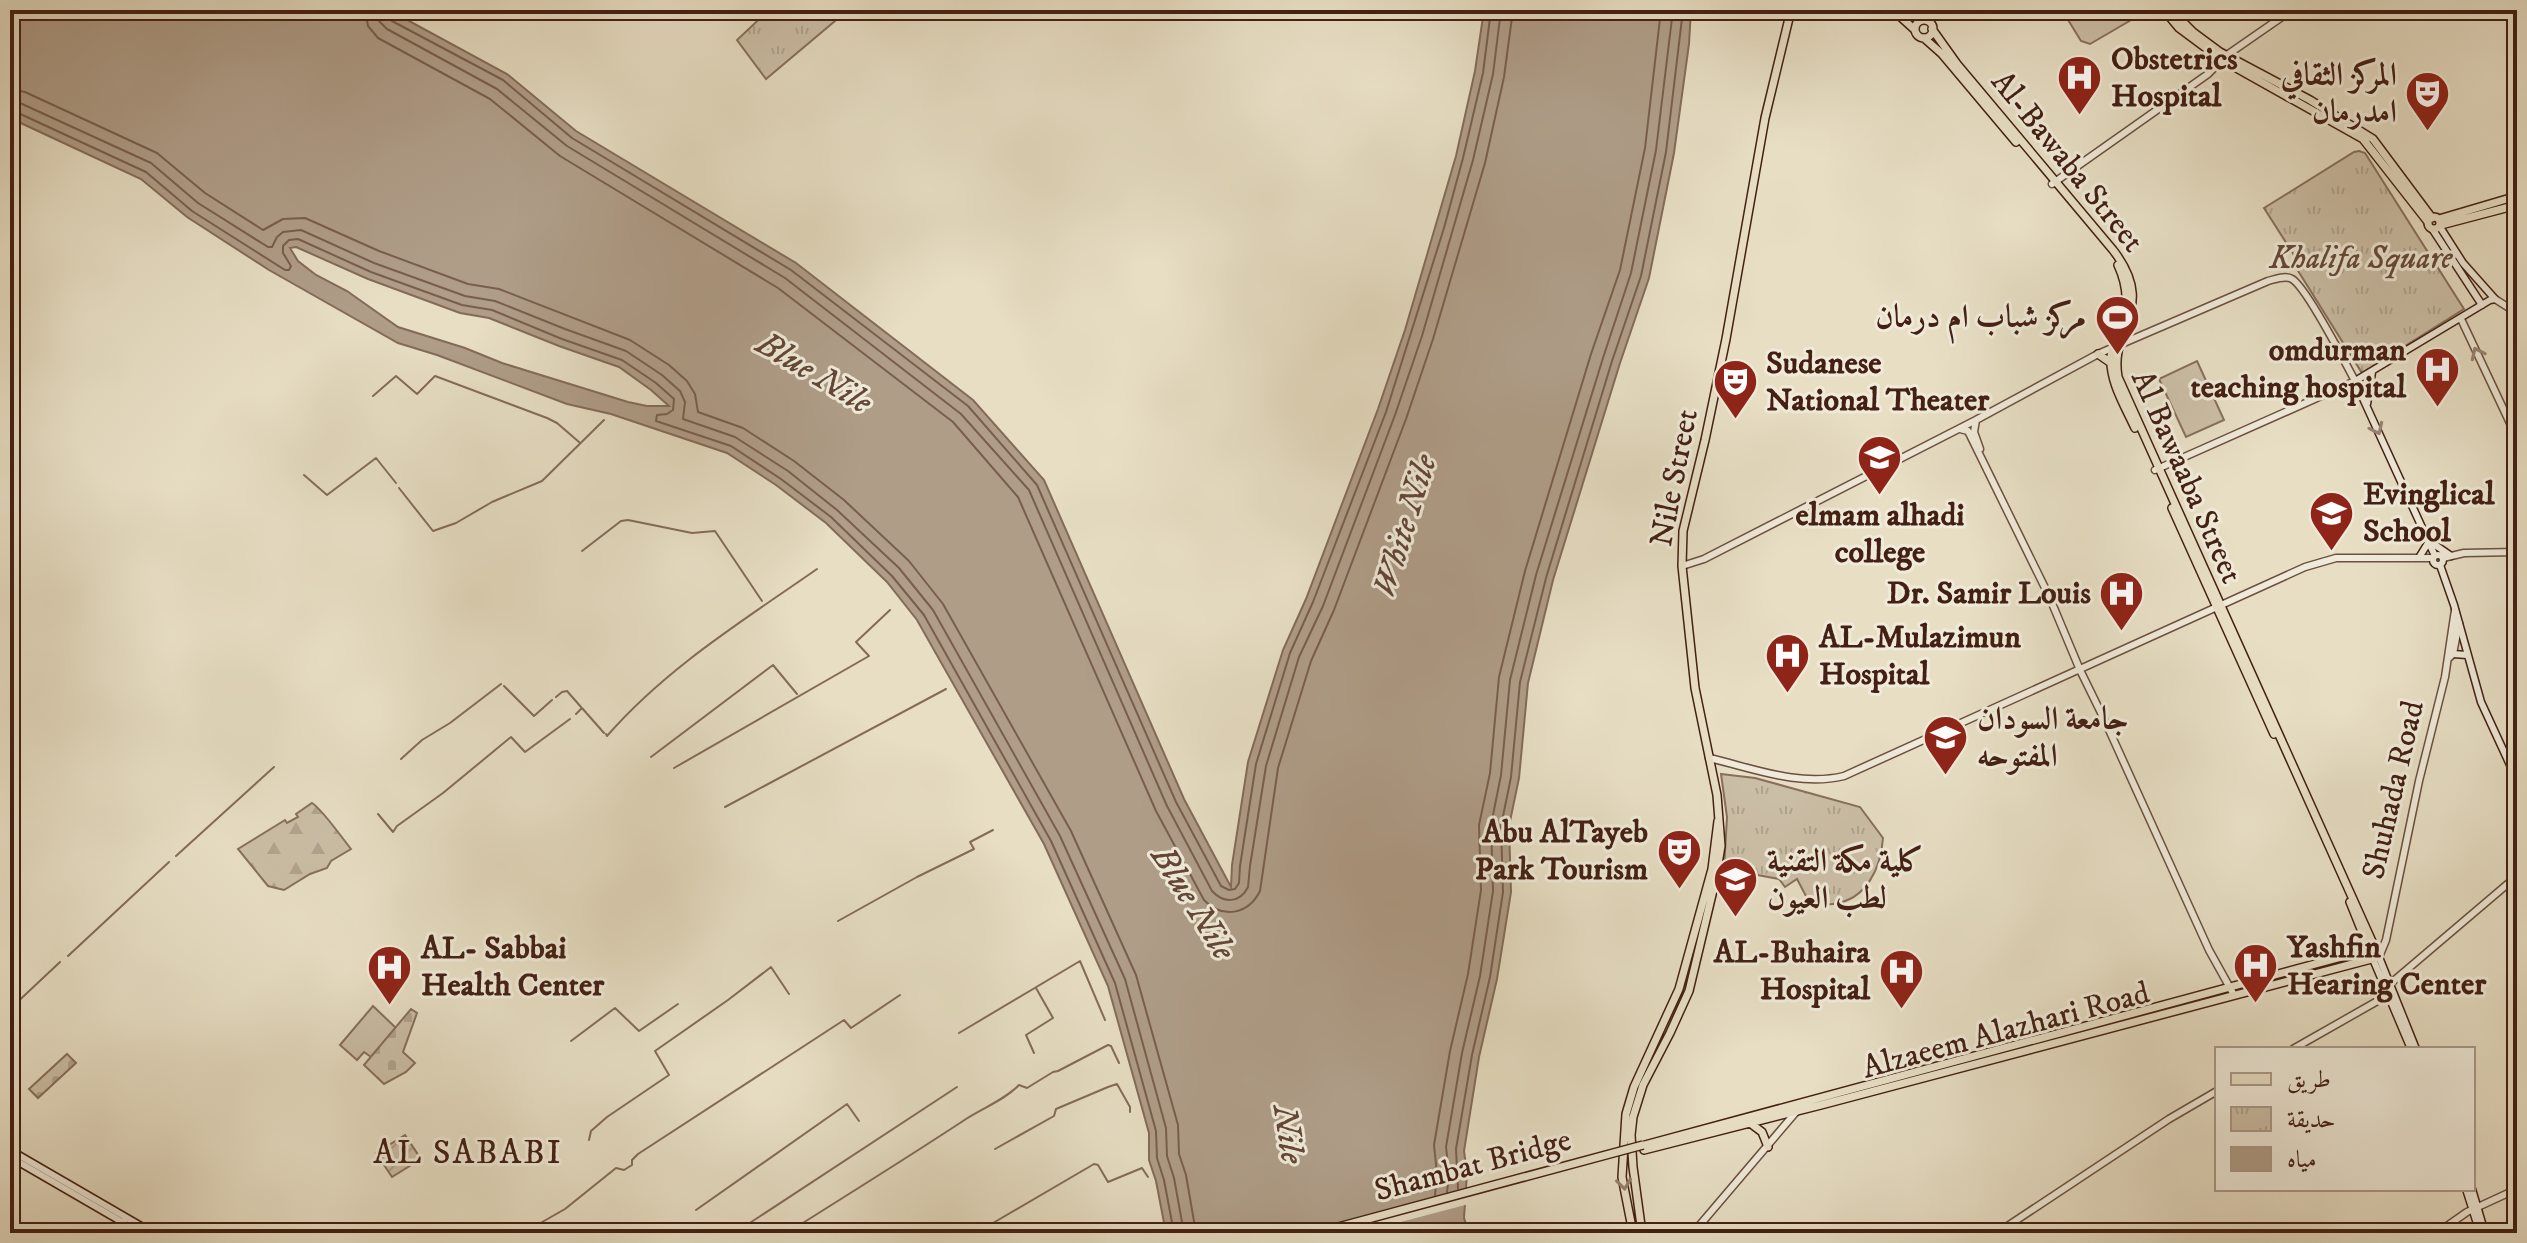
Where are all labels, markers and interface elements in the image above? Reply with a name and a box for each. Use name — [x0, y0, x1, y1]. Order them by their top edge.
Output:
place label: Obstetrics Hospital — [2111, 40, 2238, 117]
hospital icon: Obstetrics Hospital — [2056, 54, 2104, 117]
place label: المركز الثقافي امدرمان — [2280, 56, 2397, 133]
street label: Al-Bawaba Street — [1982, 63, 2152, 261]
theatre icon: المركز الثقافي امدرمان — [2404, 70, 2452, 133]
park label: Khalifa Square — [2269, 239, 2454, 279]
sports icon: مركز شباب ام درمان — [2093, 294, 2141, 357]
place label: مركز شباب ام درمان — [1875, 298, 2086, 344]
water label: Blue Nile — [748, 322, 880, 424]
place label: omdurman teaching hospital — [2190, 331, 2406, 408]
place label: Sudanese National Theater — [1766, 344, 1990, 421]
hospital icon: omdurman teaching hospital — [2413, 345, 2461, 408]
one-way arrow — [2471, 347, 2487, 361]
theatre icon: Sudanese National Theater — [1711, 358, 1759, 421]
street label: Al Bawaaba Street — [2121, 364, 2251, 590]
street label: Nile Street — [1642, 406, 1708, 550]
one-way arrow — [2367, 421, 2383, 435]
school or university icon: elmam alhadi college — [1856, 433, 1904, 496]
water label: White Nile — [1363, 448, 1447, 602]
place label: Evinglical School — [2363, 475, 2495, 552]
school or university icon: Evinglical School — [2308, 489, 2356, 552]
place label: elmam alhadi college — [1795, 496, 1965, 573]
hospital icon: Dr. Samir Louis — [2098, 570, 2146, 633]
place label: Dr. Samir Louis — [1887, 574, 2091, 614]
place label: AL-Mulazimun Hospital — [1818, 618, 2021, 695]
hospital icon: AL-Mulazimun Hospital — [1764, 632, 1812, 695]
street label: Shuhada Road — [2354, 697, 2434, 883]
place label: جامعة السودان المفتوحه — [1977, 700, 2128, 777]
school or university icon: جامعة السودان المفتوحه — [1922, 714, 1970, 777]
place label: Abu AlTayeb Park Tourism — [1475, 813, 1648, 890]
theatre icon: Abu AlTayeb Park Tourism — [1655, 827, 1703, 890]
water label: Blue Nile — [1141, 837, 1245, 969]
place label: كلية مكة التقنية لطب العيون — [1767, 842, 1924, 919]
school or university icon: كلية مكة التقنية لطب العيون — [1712, 856, 1760, 919]
place label: Yashfin Hearing Center — [2286, 928, 2487, 1005]
place label: AL- Sabbai Health Center — [420, 929, 605, 1006]
place label: AL-Buhaira Hospital — [1713, 933, 1870, 1010]
hospital icon: Yashfin Hearing Center — [2232, 942, 2280, 1005]
hospital icon: AL- Sabbai Health Center — [366, 943, 414, 1006]
hospital icon: AL-Buhaira Hospital — [1877, 947, 1925, 1010]
street label: Alzaeem Alazhari Road — [1858, 973, 2154, 1089]
legend — [2215, 1047, 2475, 1191]
text: طريق — [2287, 1065, 2331, 1095]
water label: Nile — [1262, 1100, 1314, 1168]
text: حديقة — [2287, 1105, 2336, 1135]
street label: Shambat Bridge — [1370, 1121, 1576, 1211]
district label: AL SABABI — [373, 1132, 563, 1174]
text: مياه — [2287, 1145, 2317, 1175]
one-way arrow — [1615, 1177, 1632, 1191]

